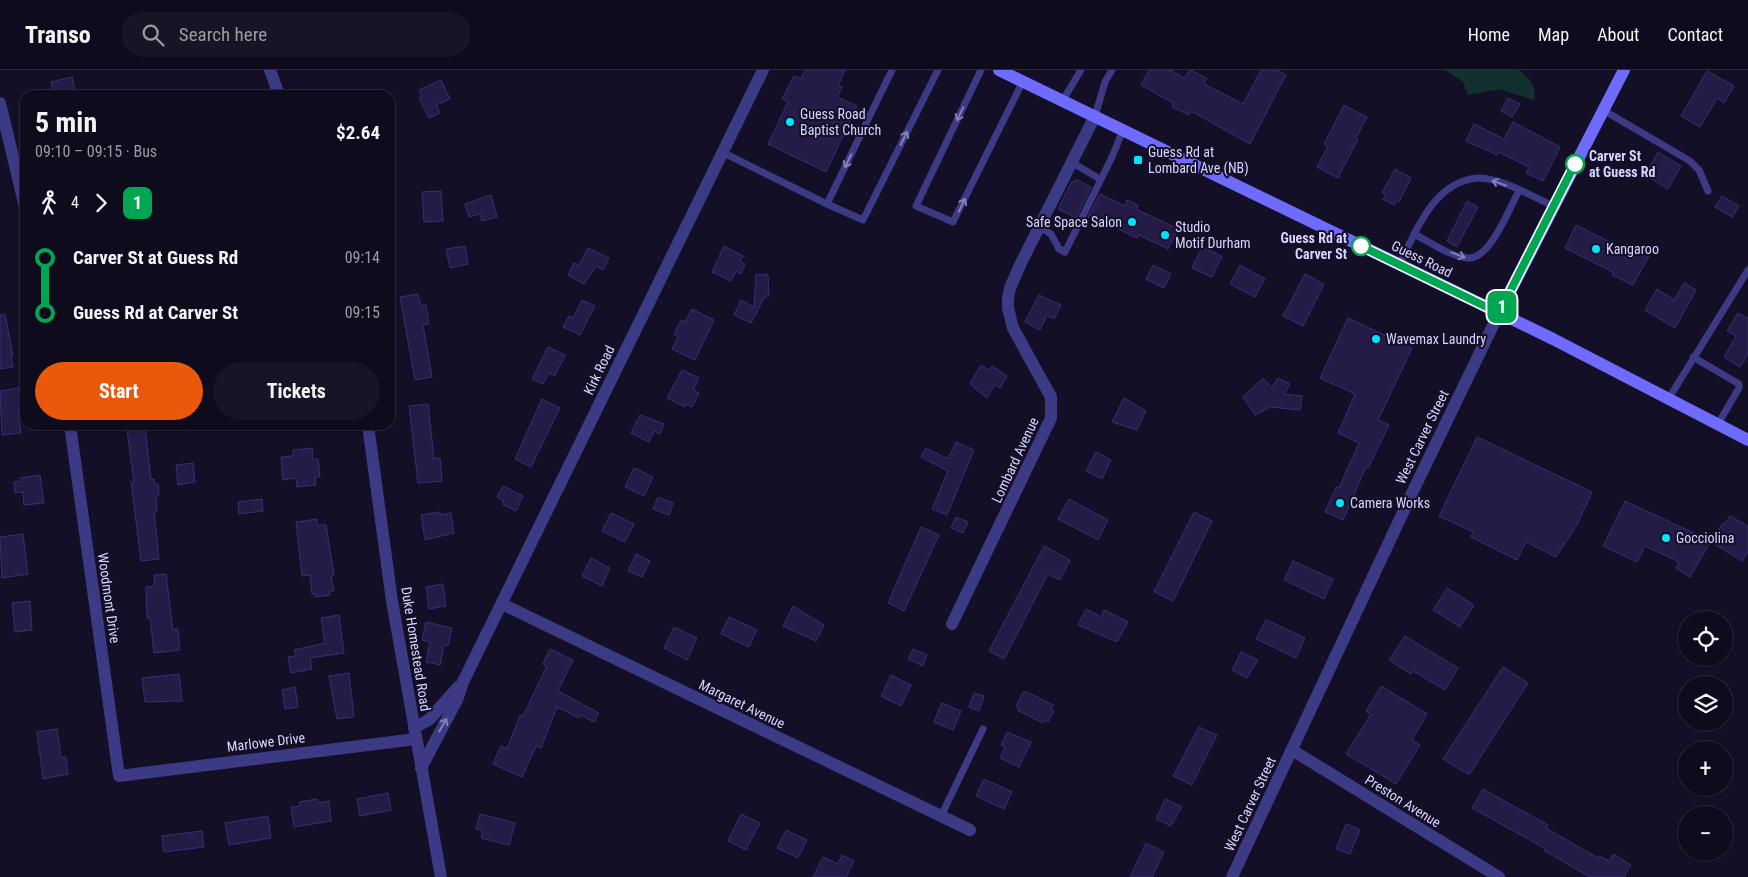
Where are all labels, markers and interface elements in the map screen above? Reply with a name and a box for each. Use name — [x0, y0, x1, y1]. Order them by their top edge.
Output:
search box — [121, 12, 471, 57]
text: Transo — [25, 21, 91, 49]
icon: search — [139, 21, 167, 49]
text: Search here — [179, 23, 267, 46]
text: Home — [1468, 24, 1510, 45]
text: Map — [1538, 24, 1569, 45]
text: About — [1597, 24, 1639, 45]
text: Contact — [1667, 24, 1723, 45]
text: 5 min — [35, 106, 97, 139]
place label: Guess Road Baptist Church — [800, 106, 881, 138]
one-way arrow — [955, 106, 964, 121]
marker: Guess Road Baptist Church — [784, 116, 796, 128]
text: $2.64 — [336, 121, 380, 144]
one-way arrow — [899, 130, 909, 145]
text: 09:10 – 09:15 · Bus — [35, 142, 157, 161]
place label: Guess Rd at Lombard Ave (NB) — [1148, 144, 1249, 177]
place label: Carver St at Guess Rd — [1589, 148, 1656, 180]
one-way arrow — [842, 153, 852, 168]
marker: Guess Rd at Lombard Ave (NB) — [1132, 154, 1144, 166]
marker: Carver St at Guess Rd — [1565, 154, 1585, 174]
one-way arrow — [1492, 178, 1508, 187]
icon: walk — [35, 189, 63, 217]
icon: forward — [87, 189, 115, 217]
text: 1 — [133, 192, 142, 213]
text: 4 — [71, 193, 79, 212]
one-way arrow — [958, 198, 967, 213]
place label: Safe Space Salon — [1026, 214, 1122, 230]
marker: Safe Space Salon — [1126, 216, 1138, 228]
place label: Studio Motif Durham — [1175, 219, 1251, 251]
marker: Studio Motif Durham — [1159, 229, 1171, 241]
place label: Guess Rd at Carver St — [1280, 230, 1347, 262]
marker: Guess Rd at Carver St — [1351, 236, 1371, 256]
street label: Guess Road — [1389, 237, 1455, 281]
place label: Kangaroo — [1606, 241, 1659, 257]
marker: Kangaroo — [1590, 243, 1602, 255]
text: Carver St at Guess Rd — [73, 246, 238, 269]
text: 09:14 — [345, 248, 380, 267]
one-way arrow — [1450, 251, 1466, 260]
line badge: 1 — [1486, 291, 1518, 323]
text: 1 — [1497, 296, 1507, 317]
text: Guess Rd at Carver St — [73, 301, 238, 324]
text: 09:15 — [345, 303, 380, 322]
place label: Wavemax Laundry — [1386, 331, 1486, 347]
marker: Wavemax Laundry — [1370, 333, 1382, 345]
street label: Kirk Road — [580, 343, 618, 397]
button: Start — [35, 362, 203, 420]
button: Tickets — [213, 362, 380, 420]
street label: West Carver Street — [1392, 387, 1452, 487]
street label: Lombard Avenue — [988, 414, 1042, 505]
place label: Camera Works — [1350, 495, 1430, 511]
marker: Camera Works — [1334, 497, 1346, 509]
place label: Gocciolina — [1676, 530, 1734, 546]
marker: Gocciolina — [1660, 532, 1672, 544]
street label: Woodmont Drive — [95, 552, 123, 645]
street label: Duke Homestead Road — [398, 586, 434, 712]
map controls — [1678, 611, 1733, 861]
button: locate — [1678, 611, 1733, 666]
street label: Margaret Avenue — [697, 676, 788, 732]
button: layers — [1678, 676, 1733, 731]
one-way arrow — [438, 719, 448, 733]
street label: Marlowe Drive — [226, 729, 306, 755]
button: + — [1678, 741, 1733, 796]
street label: West Carver Street — [1221, 754, 1279, 854]
street label: Preston Avenue — [1362, 771, 1444, 831]
button: − — [1678, 806, 1733, 861]

